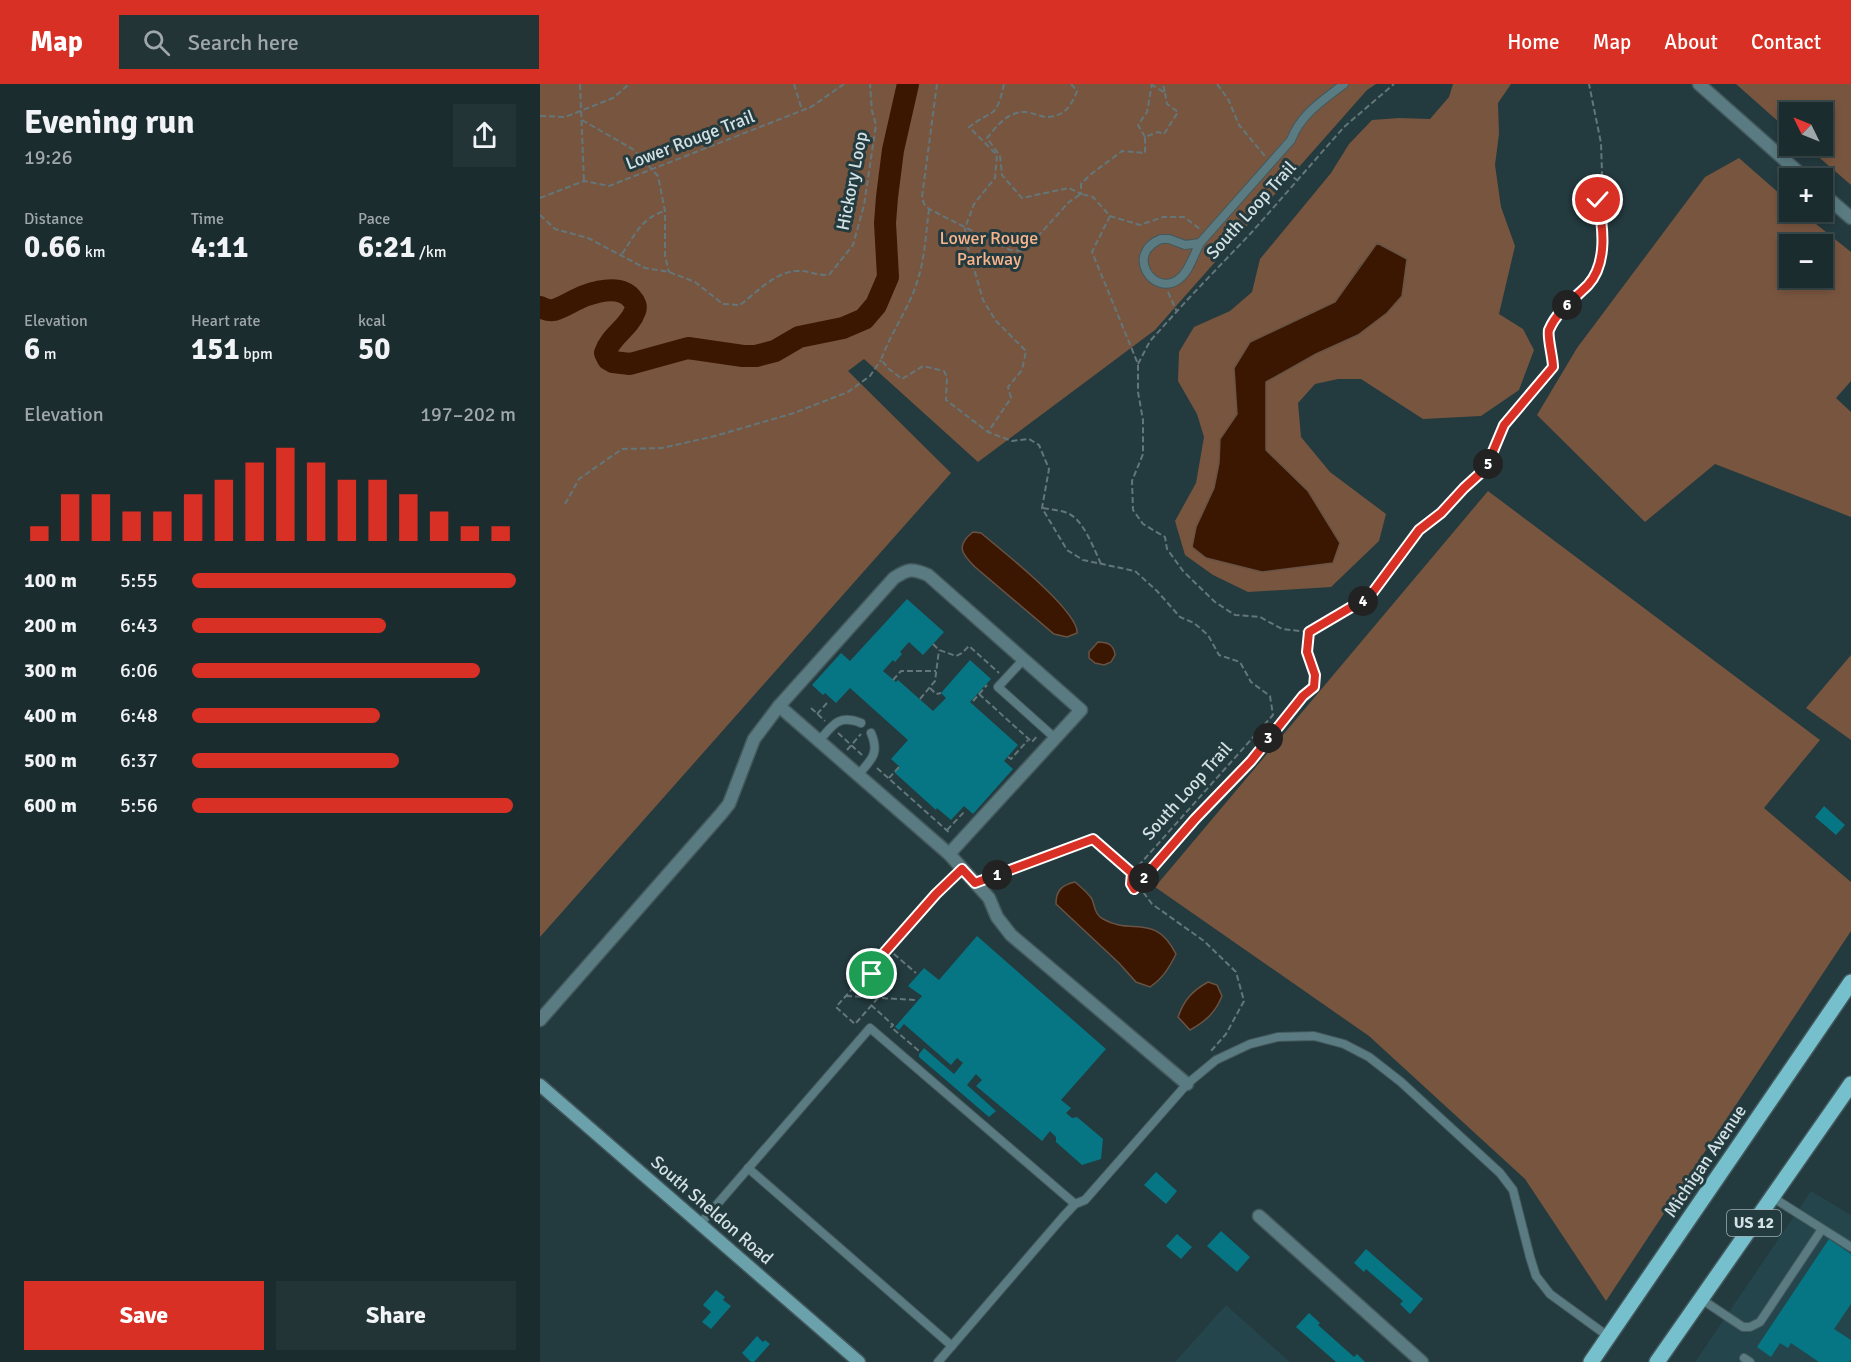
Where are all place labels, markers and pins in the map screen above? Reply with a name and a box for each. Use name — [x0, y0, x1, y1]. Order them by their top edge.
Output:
pin — [1572, 174, 1623, 225]
pin: 6 — [1552, 290, 1582, 320]
pin: 5 — [1473, 449, 1503, 479]
pin: 4 — [1348, 586, 1378, 616]
pin: 3 — [1253, 723, 1283, 753]
pin: 1 — [982, 860, 1012, 890]
pin: 2 — [1129, 863, 1159, 893]
pin — [846, 948, 897, 999]

